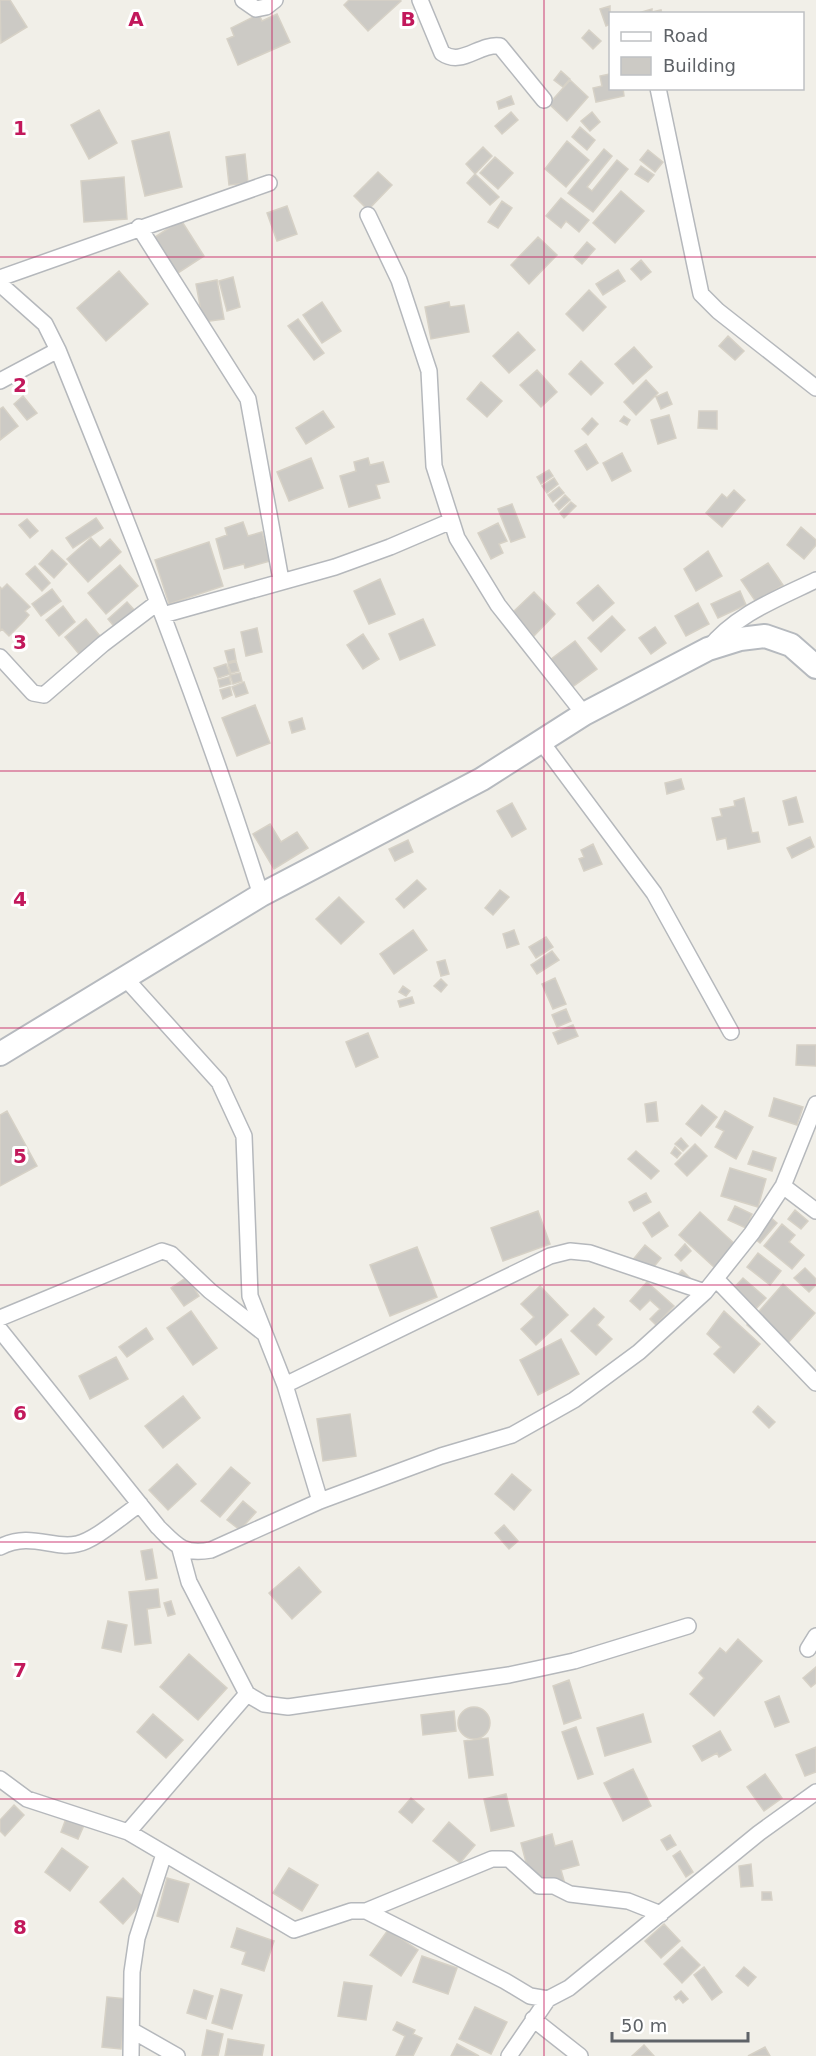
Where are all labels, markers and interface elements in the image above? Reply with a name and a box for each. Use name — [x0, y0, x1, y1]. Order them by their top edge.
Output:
text: A — [128, 7, 144, 31]
text: B — [400, 7, 416, 31]
legend — [609, 12, 804, 90]
text: Road — [663, 25, 708, 46]
text: Building — [663, 55, 736, 76]
text: 1 — [13, 116, 27, 140]
text: 2 — [13, 373, 27, 397]
text: 3 — [13, 630, 27, 654]
text: 4 — [13, 887, 27, 911]
text: 5 — [13, 1144, 27, 1168]
text: 6 — [13, 1401, 27, 1425]
text: 7 — [13, 1658, 27, 1682]
text: 8 — [13, 1915, 27, 1939]
scale bar — [612, 2005, 748, 2043]
text: 50 m — [621, 2015, 667, 2036]

